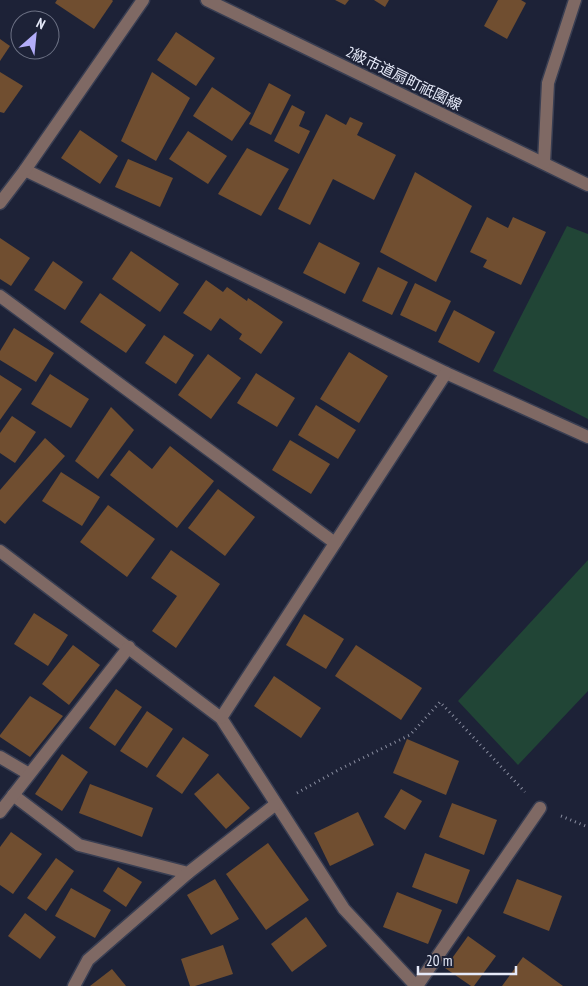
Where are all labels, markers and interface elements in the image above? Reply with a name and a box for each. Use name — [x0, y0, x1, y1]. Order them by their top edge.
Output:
north arrow — [10, 10, 60, 60]
text: N — [33, 14, 48, 33]
street label: 2級市道扇町祇園線 — [343, 42, 465, 114]
scale bar — [418, 944, 516, 976]
text: 20 m — [426, 951, 452, 970]

